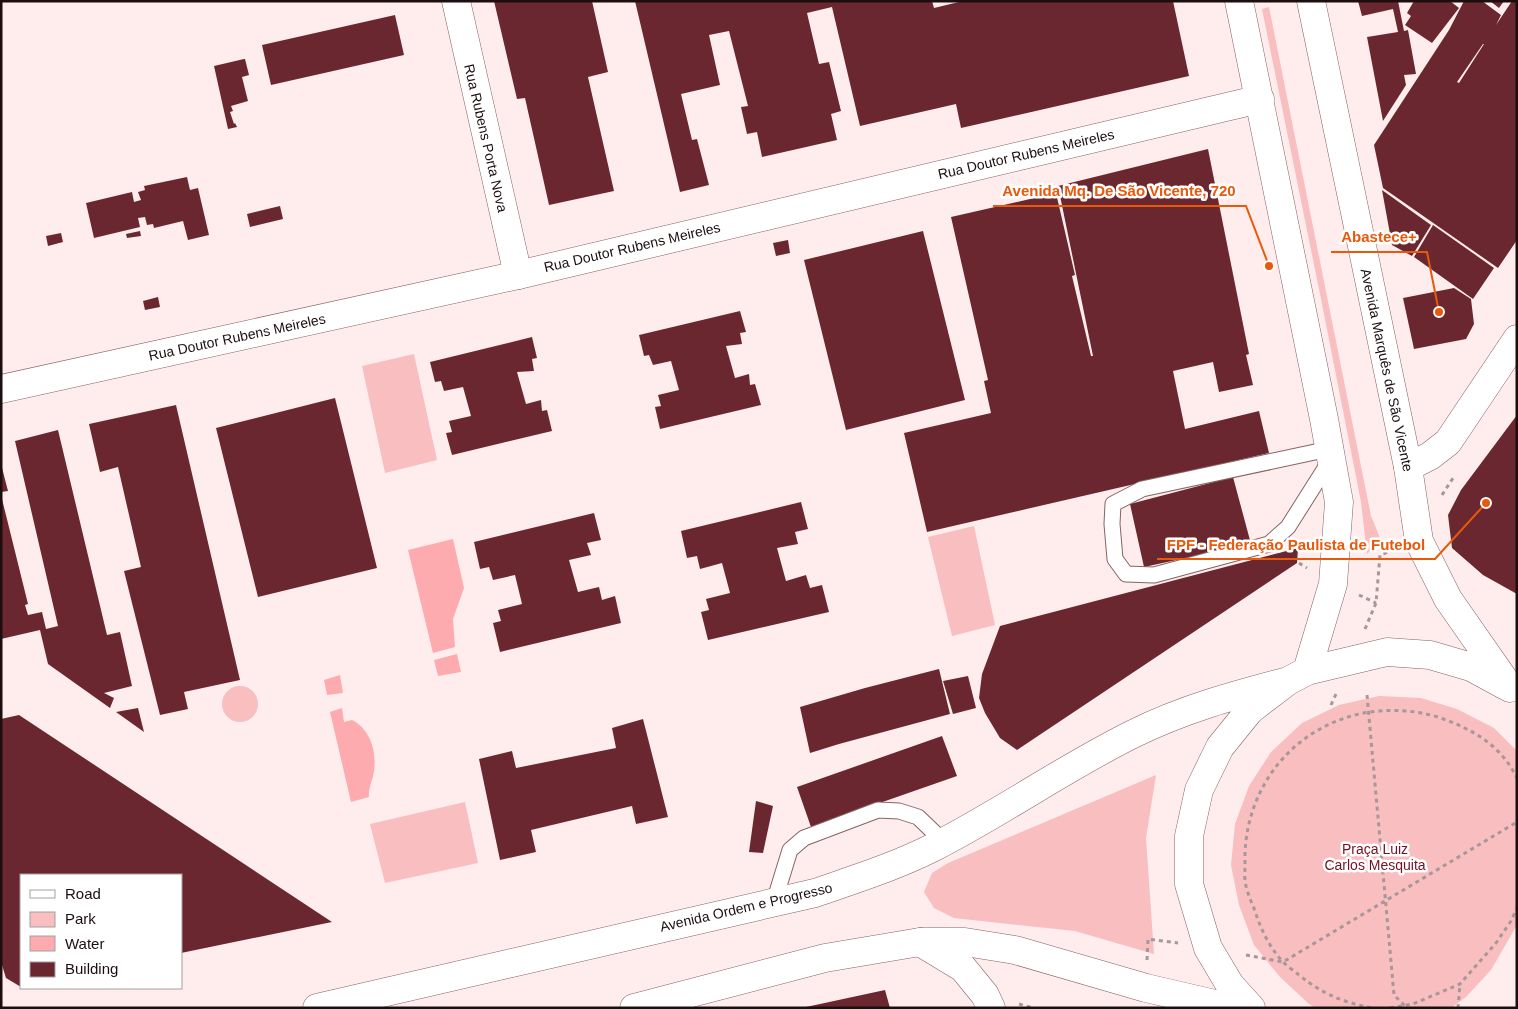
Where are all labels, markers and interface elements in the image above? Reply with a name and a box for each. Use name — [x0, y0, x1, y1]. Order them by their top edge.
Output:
street label: Rua Rubens Porta Nova — [461, 62, 511, 214]
street label: Rua Doutor Rubens Meireles — [936, 126, 1116, 182]
callout: Avenida Mq. De São Vicente, 720 — [993, 176, 1246, 206]
text: Avenida Mq. De São Vicente, 720 — [1002, 182, 1236, 199]
street label: Rua Doutor Rubens Meireles — [542, 219, 722, 275]
callout: Abastece+ — [1331, 222, 1427, 252]
text: Abastece+ — [1341, 228, 1417, 245]
street label: Avenida Marquês de São Vicente — [1358, 267, 1416, 473]
street label: Rua Doutor Rubens Meireles — [147, 310, 327, 364]
callout: FPF - Federação Paulista de Futebol — [1157, 529, 1435, 559]
text: FPF - Federação Paulista de Futebol — [1167, 536, 1425, 553]
park label: Praça Luiz Carlos Mesquita — [1324, 841, 1426, 873]
legend — [20, 874, 182, 989]
street label: Avenida Ordem e Progresso — [658, 879, 834, 935]
text: Road — [65, 885, 101, 902]
text: Park — [65, 910, 96, 927]
text: Water — [65, 935, 104, 952]
text: Building — [65, 960, 118, 977]

